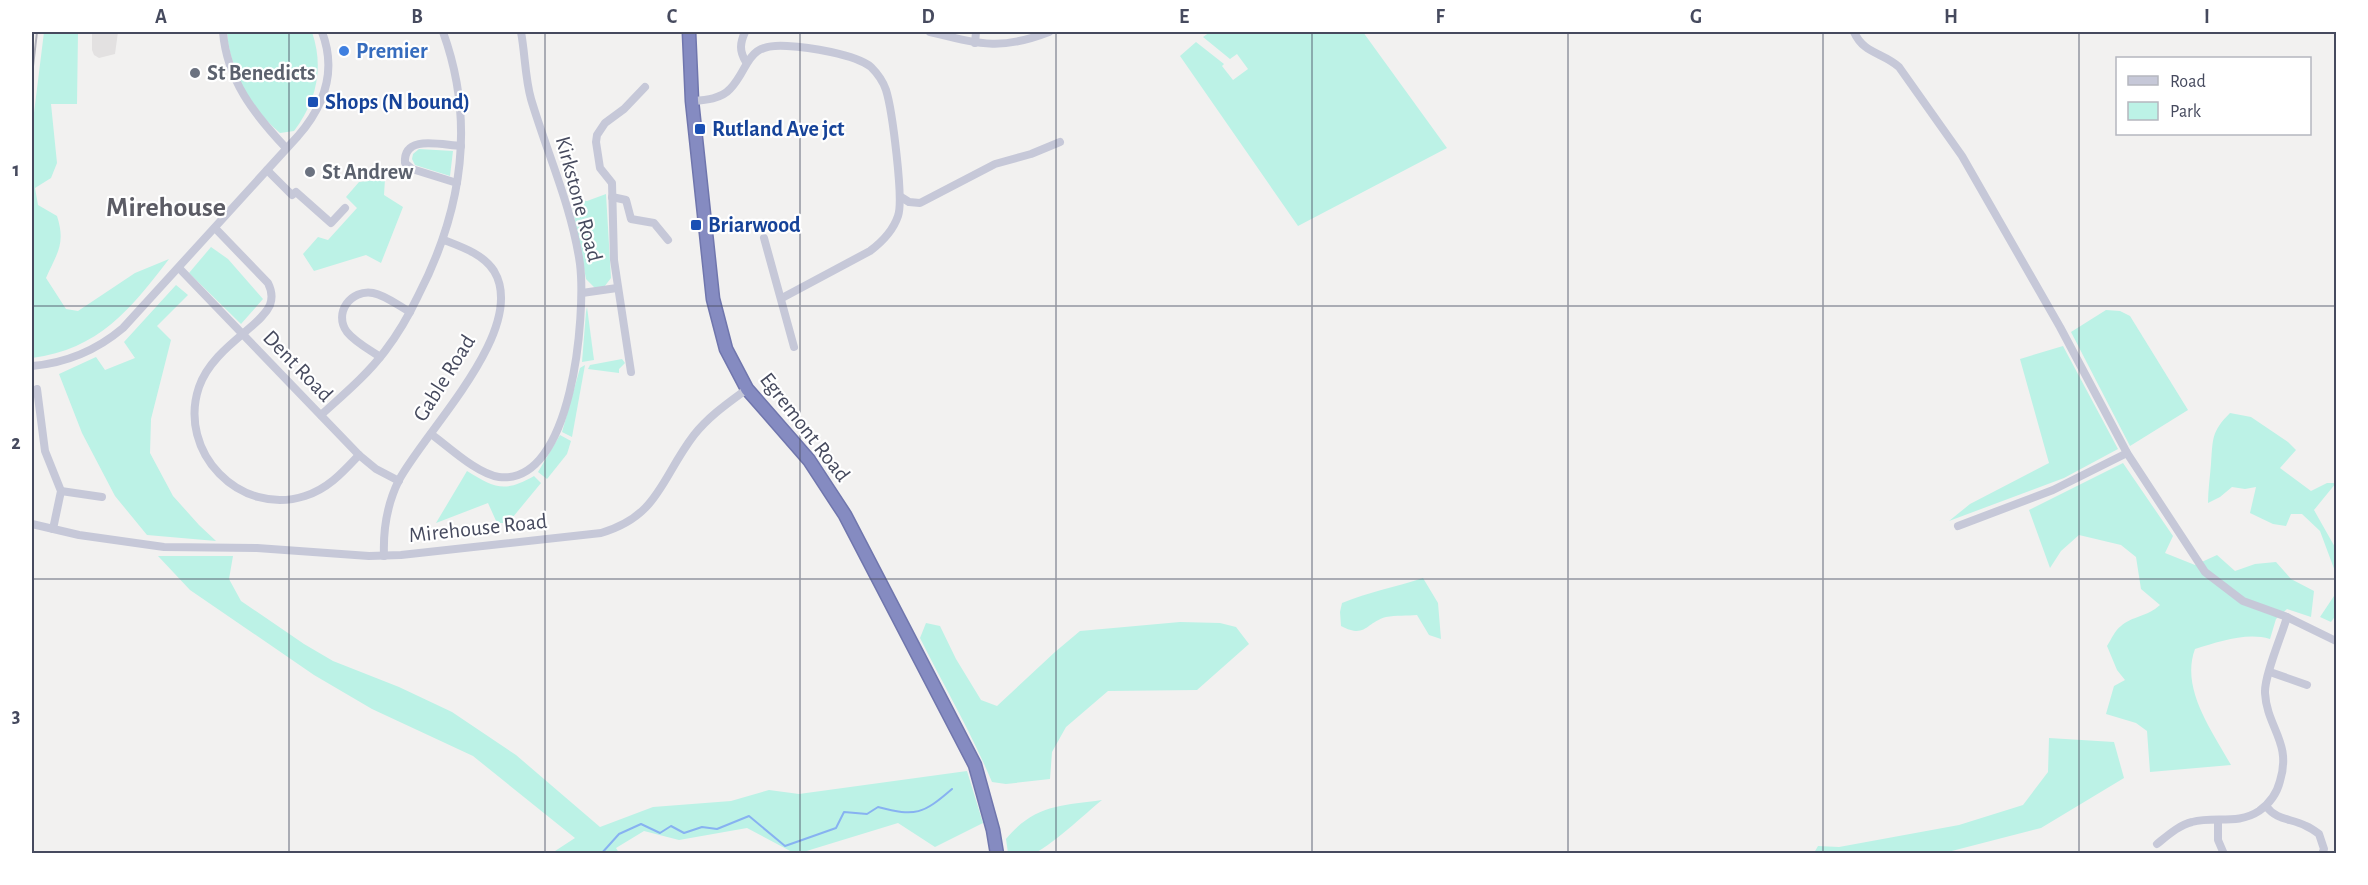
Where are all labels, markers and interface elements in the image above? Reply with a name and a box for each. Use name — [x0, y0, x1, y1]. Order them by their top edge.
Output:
text: A — [155, 7, 167, 27]
text: B — [411, 7, 423, 27]
text: C — [667, 7, 678, 27]
text: D — [921, 7, 935, 27]
text: E — [1179, 7, 1189, 27]
text: F — [1435, 7, 1445, 27]
text: G — [1690, 7, 1702, 27]
text: H — [1944, 7, 1958, 27]
text: I — [2204, 7, 2210, 27]
place label: Premier — [356, 40, 428, 62]
marker: Premier — [337, 44, 351, 58]
legend — [2116, 57, 2311, 135]
place label: St Benedicts — [207, 62, 315, 84]
marker: St Benedicts — [188, 66, 202, 80]
text: Road — [2170, 73, 2206, 91]
place label: Shops (N bound) — [325, 91, 470, 113]
marker: Shops (N bound) — [306, 95, 320, 109]
text: Park — [2170, 103, 2202, 121]
place label: Rutland Ave jct — [712, 118, 845, 141]
marker: Rutland Ave jct — [693, 122, 707, 136]
street label: Kirkstone Road — [552, 134, 606, 264]
text: 1 — [12, 160, 20, 180]
place label: St Andrew — [322, 161, 414, 183]
marker: St Andrew — [303, 165, 317, 179]
district label: Mirehouse — [106, 194, 226, 222]
place label: Briarwood — [708, 214, 801, 236]
marker: Briarwood — [689, 218, 703, 232]
street label: Dent Road — [259, 326, 337, 406]
street label: Gable Road — [409, 331, 479, 425]
street label: Egremont Road — [756, 368, 854, 486]
text: 2 — [11, 433, 21, 453]
street label: Mirehouse Road — [408, 510, 548, 546]
text: 3 — [12, 706, 20, 726]

